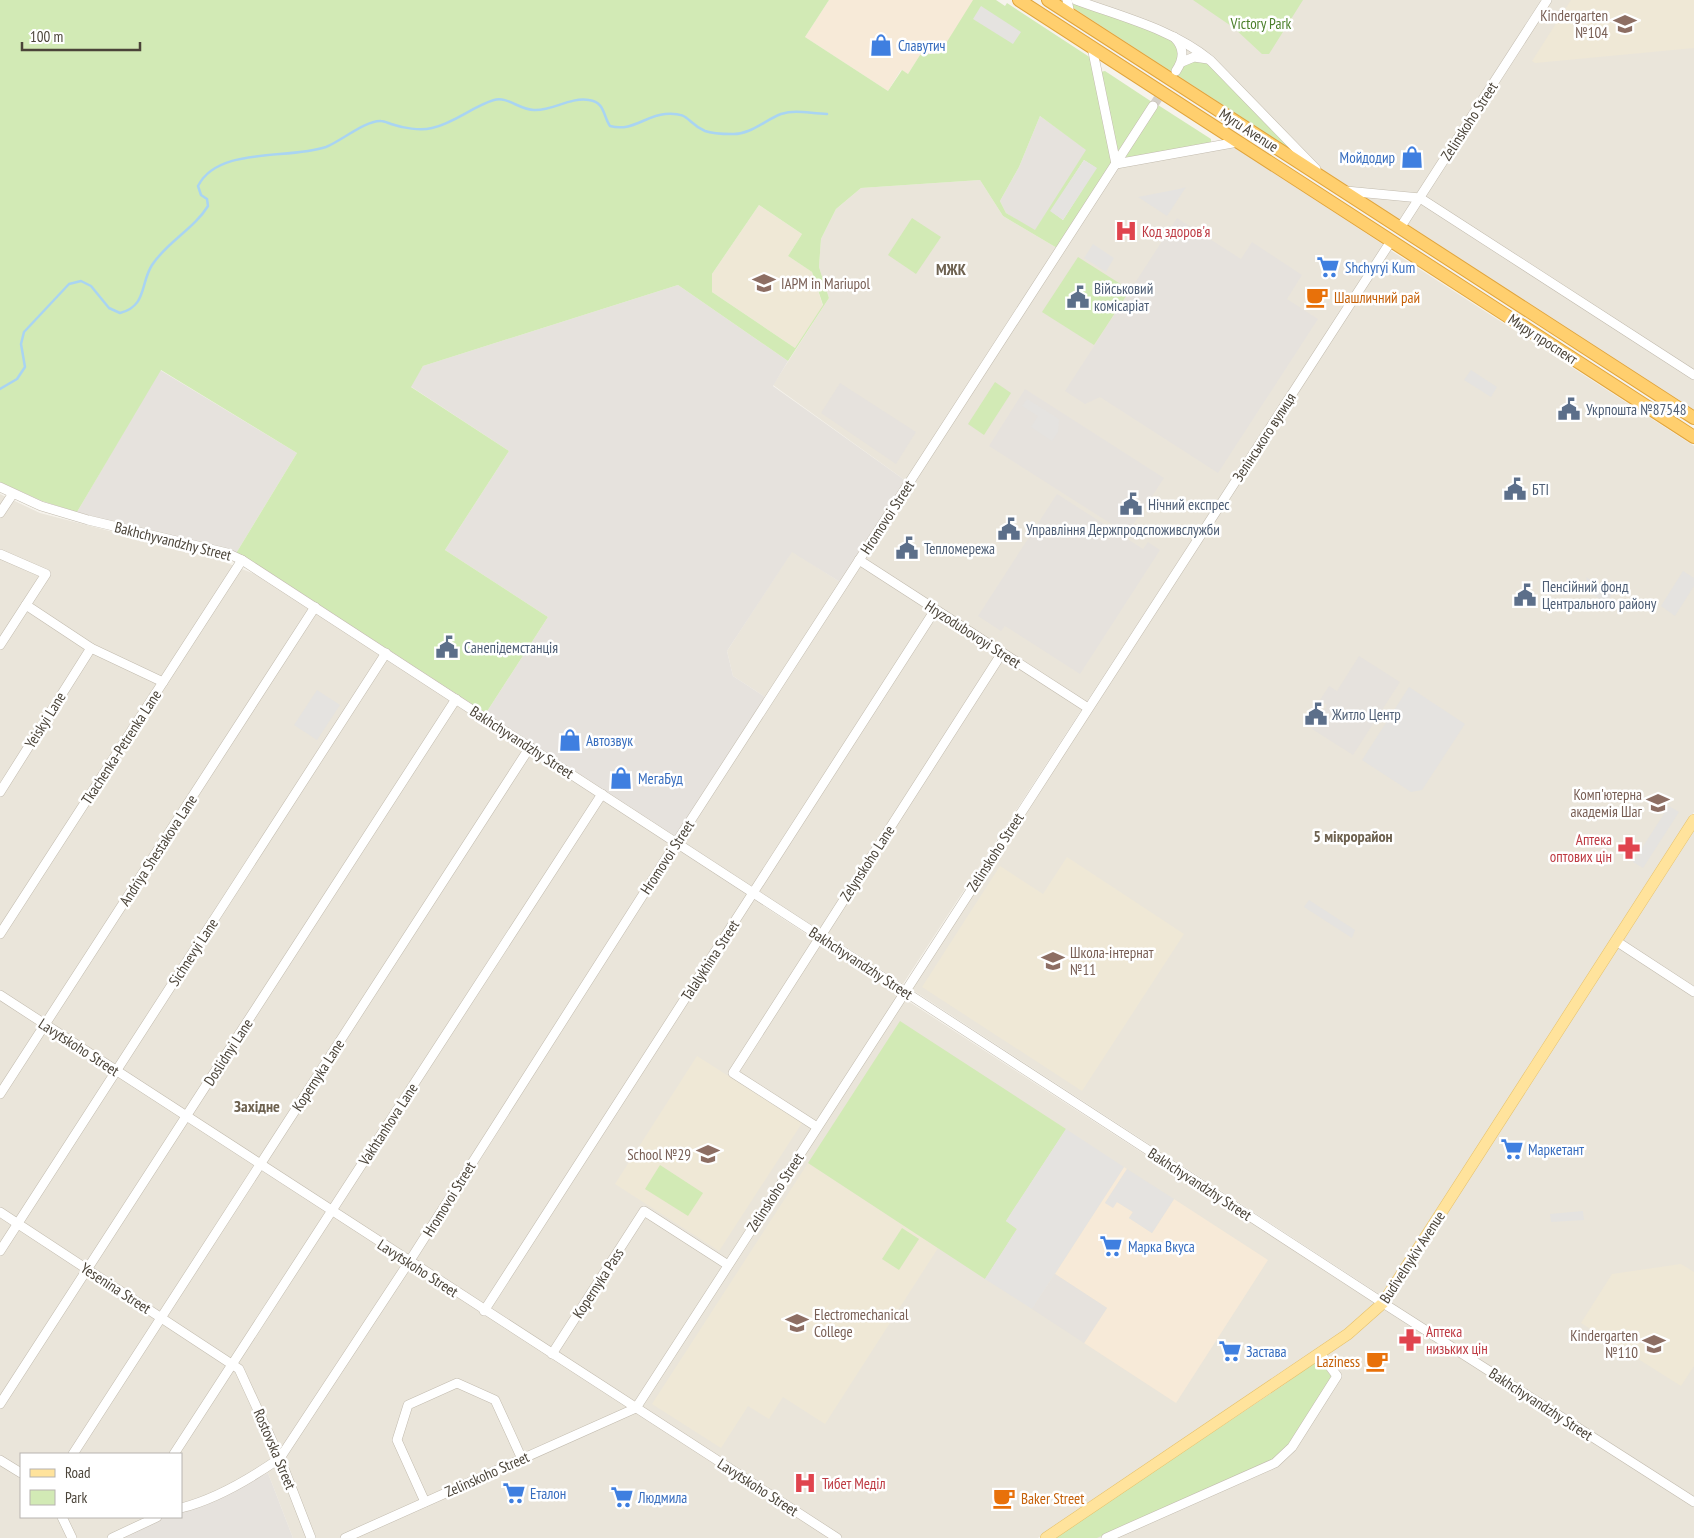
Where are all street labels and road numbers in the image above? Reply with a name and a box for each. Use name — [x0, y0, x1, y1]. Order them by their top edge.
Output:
street label: Zelinskoho Street — [1437, 78, 1501, 164]
street label: Myru Avenue — [1216, 104, 1282, 156]
street label: Миру проспект — [1505, 310, 1581, 369]
street label: Зелінського вулиця — [1228, 389, 1300, 485]
street label: Hromovoi Street — [856, 476, 918, 558]
street label: Bakhchyvandzhy Street — [113, 517, 233, 565]
street label: Hryzodubovoyi Street — [921, 596, 1025, 672]
street label: Tkachenka-Petrenka Lane — [77, 686, 165, 808]
street label: Yeiskyi Lane — [20, 688, 70, 752]
street label: Bakhchyvandzhy Street — [467, 701, 577, 783]
street label: Andriya Shestakova Lane — [115, 791, 201, 909]
street label: Zelinskoho Street — [963, 809, 1027, 895]
street label: Hromovoi Street — [636, 816, 698, 898]
street label: Zelynskoho Lane — [836, 822, 898, 904]
street label: Sichnevyi Lane — [164, 915, 222, 989]
street label: Talalykhina Street — [677, 916, 743, 1004]
street label: Bakhchyvandzhy Street — [806, 922, 916, 1004]
street label: Lavytskoho Street — [35, 1014, 123, 1080]
street label: Doslidnyi Lane — [199, 1015, 257, 1089]
street label: Kopernyka Lane — [288, 1035, 348, 1115]
street label: Vakhtanhova Lane — [354, 1079, 422, 1170]
street label: Bakhchyvandzhy Street — [1145, 1143, 1255, 1225]
street label: Zelinskoho Street — [743, 1149, 807, 1235]
street label: Hromovoi Street — [419, 1158, 479, 1240]
street label: Budivelnykiv Avenue — [1375, 1207, 1449, 1307]
street label: Lavytskoho Street — [374, 1235, 462, 1301]
street label: Kopernyka Pass — [568, 1244, 628, 1322]
street label: Yesenina Street — [77, 1258, 155, 1318]
street label: Bakhchyvandzhy Street — [1486, 1363, 1596, 1445]
street label: Rostovska Street — [250, 1406, 300, 1492]
street label: Zelinskoho Street — [442, 1447, 532, 1501]
street label: Lavytskoho Street — [714, 1454, 802, 1520]

